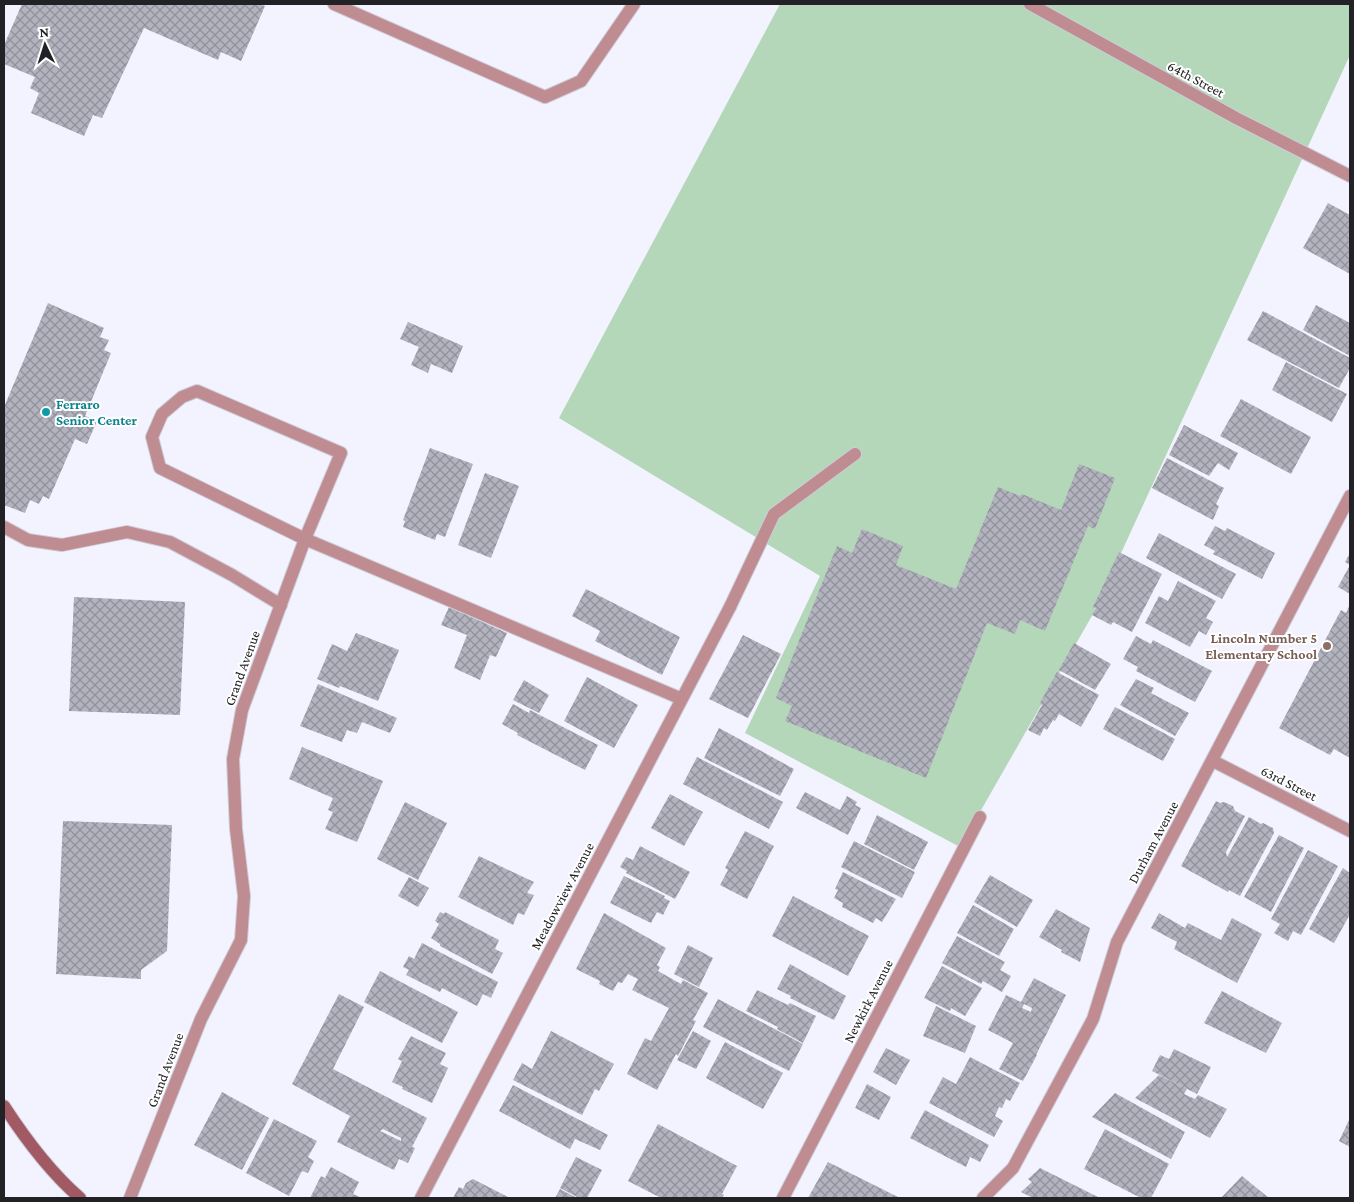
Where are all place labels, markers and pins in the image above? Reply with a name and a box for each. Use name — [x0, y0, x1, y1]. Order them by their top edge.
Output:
place label: Ferraro Senior Center — [56, 396, 138, 428]
marker: Ferraro Senior Center — [40, 406, 52, 418]
place label: Lincoln Number 5 Elementary School — [1205, 630, 1317, 662]
marker: Lincoln Number 5 Elementary School — [1321, 640, 1333, 652]

